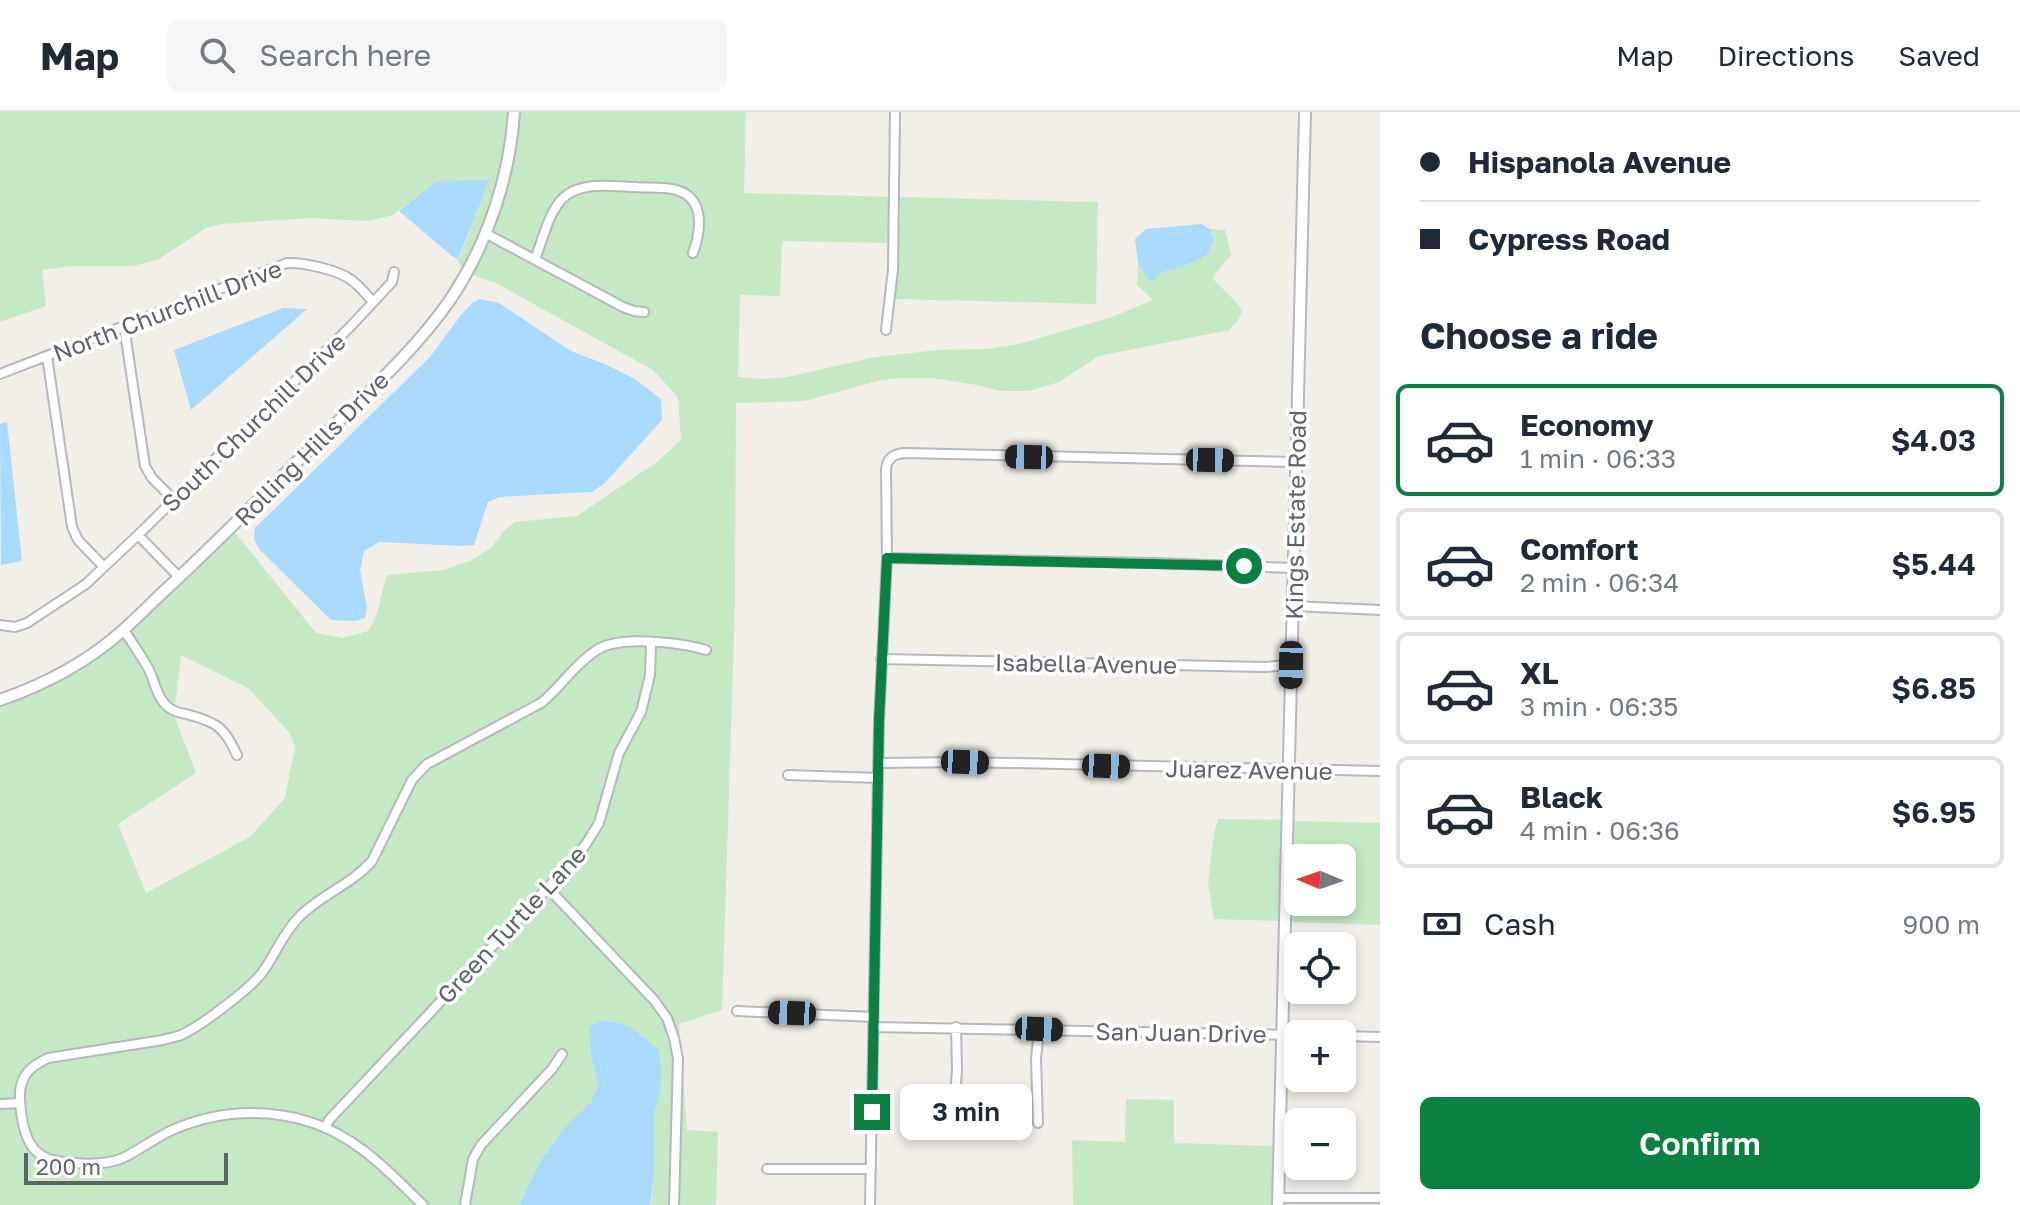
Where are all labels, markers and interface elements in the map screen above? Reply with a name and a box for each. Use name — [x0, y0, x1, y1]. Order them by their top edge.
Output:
search box — [167, 19, 727, 91]
text: Map — [40, 33, 119, 78]
icon: search — [195, 33, 239, 77]
text: Search here — [259, 37, 431, 73]
text: Map — [1616, 39, 1673, 72]
text: Directions — [1717, 39, 1854, 72]
text: Saved — [1898, 39, 1980, 72]
text: Hispanola Avenue — [1468, 144, 1731, 180]
text: Cypress Road — [1468, 221, 1670, 257]
street label: North Churchill Drive — [49, 253, 285, 367]
text: Choose a ride — [1420, 314, 1658, 357]
street label: South Churchill Drive — [155, 327, 351, 517]
street label: Rolling Hills Drive — [228, 365, 394, 531]
icon: car — [1424, 404, 1496, 476]
text: Economy — [1520, 407, 1654, 443]
street label: Kings Estate Road — [1279, 410, 1311, 620]
text: $4.03 — [1891, 422, 1976, 458]
text: 1 min · 06:33 — [1520, 443, 1676, 474]
car — [1005, 445, 1053, 469]
car — [1186, 448, 1234, 472]
icon: car — [1424, 528, 1496, 600]
text: Comfort — [1520, 531, 1639, 567]
text: $5.44 — [1891, 546, 1976, 582]
route start — [1226, 548, 1262, 584]
text: 2 min · 06:34 — [1520, 567, 1679, 598]
car — [1279, 641, 1303, 689]
street label: Isabella Avenue — [995, 647, 1177, 679]
icon: car — [1424, 652, 1496, 724]
text: XL — [1520, 655, 1559, 691]
text: $6.85 — [1891, 670, 1976, 706]
text: 3 min · 06:35 — [1520, 691, 1678, 722]
car — [941, 749, 989, 775]
car — [1082, 753, 1130, 779]
street label: Juarez Avenue — [1165, 753, 1333, 785]
icon: car — [1424, 776, 1496, 848]
text: Black — [1520, 779, 1603, 815]
text: $6.95 — [1892, 794, 1976, 830]
text: 4 min · 06:36 — [1520, 815, 1680, 846]
street label: Green Turtle Lane — [431, 839, 591, 1009]
north arrow — [1284, 844, 1356, 916]
map controls — [1284, 844, 1356, 1180]
icon: cash — [1420, 902, 1464, 946]
text: Cash — [1484, 906, 1556, 942]
text: 900 m — [1903, 909, 1980, 940]
button: locate — [1284, 932, 1356, 1004]
car — [768, 1000, 816, 1026]
car — [1015, 1016, 1063, 1042]
street label: San Juan Drive — [1095, 1016, 1267, 1048]
button: + — [1284, 1020, 1356, 1092]
callout: 3 min — [900, 1084, 1032, 1140]
route end — [854, 1094, 890, 1130]
text: 3 min — [932, 1096, 1000, 1127]
button: Confirm — [1420, 1097, 1980, 1189]
button: − — [1284, 1108, 1356, 1180]
scale bar — [24, 1149, 228, 1185]
text: 200 m — [36, 1153, 101, 1180]

